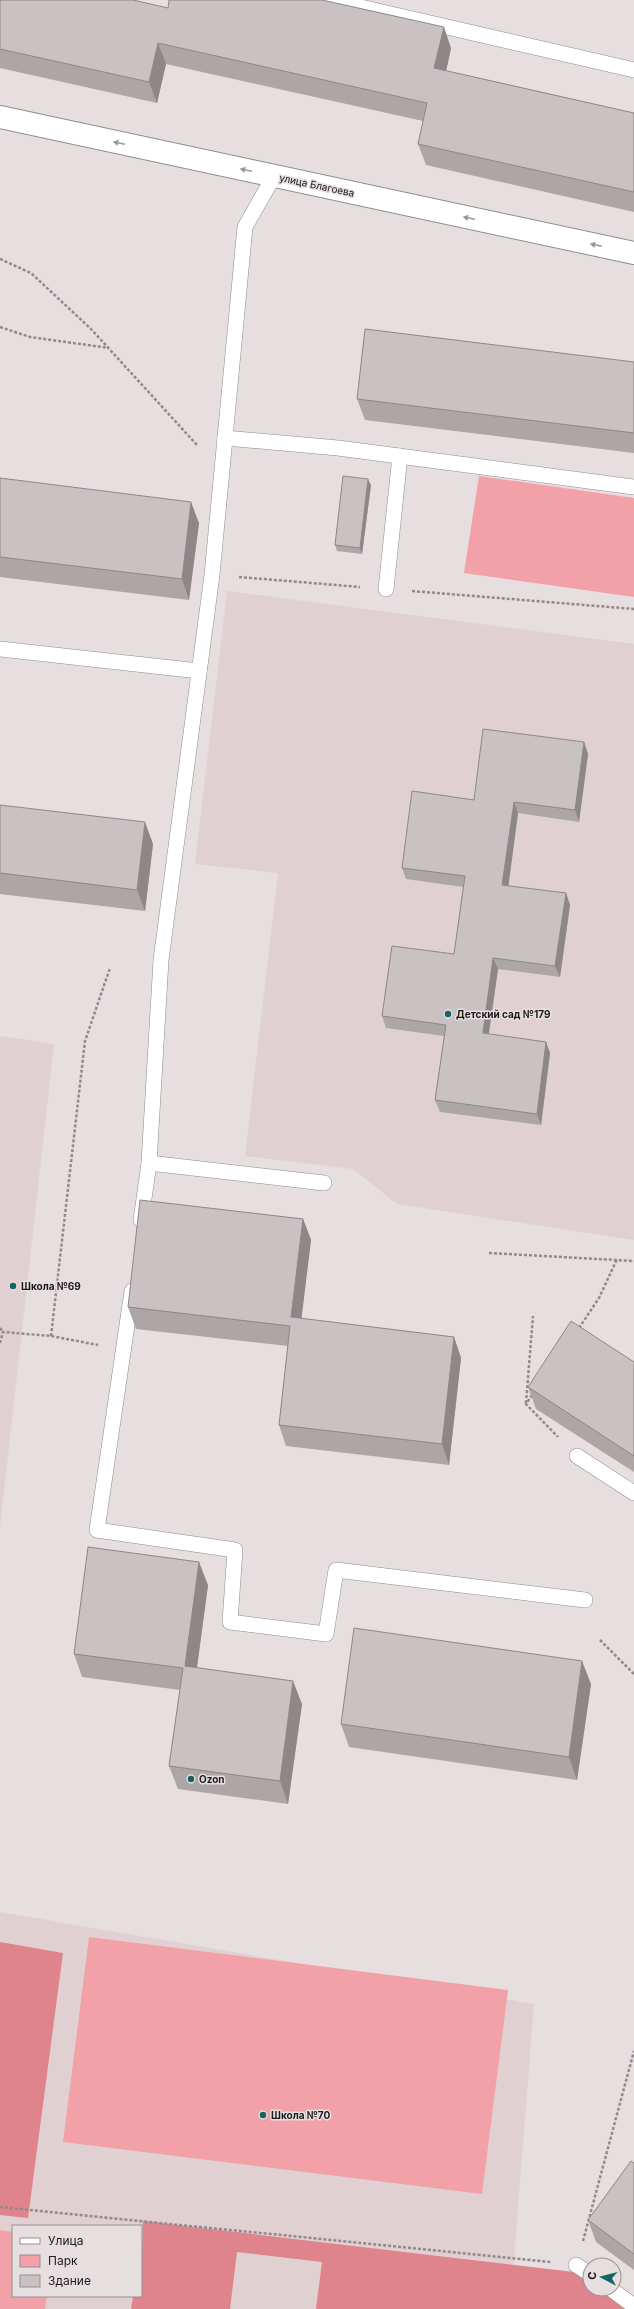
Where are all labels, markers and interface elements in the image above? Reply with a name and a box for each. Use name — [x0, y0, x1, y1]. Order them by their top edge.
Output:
one-way arrow — [113, 139, 125, 145]
one-way arrow — [240, 166, 252, 172]
street label: улица Благоева — [278, 171, 356, 199]
one-way arrow — [463, 214, 475, 220]
one-way arrow — [590, 242, 602, 248]
place label: Детский сад №179 — [456, 1008, 551, 1020]
marker: Детский сад №179 — [443, 1009, 453, 1019]
place label: Школа №69 — [21, 1280, 81, 1292]
marker: Школа №69 — [8, 1281, 18, 1291]
place label: Ozon — [199, 1773, 225, 1785]
marker: Ozon — [186, 1774, 196, 1784]
place label: Школа №70 — [271, 2109, 331, 2121]
marker: Школа №70 — [258, 2110, 268, 2120]
legend — [12, 2225, 142, 2297]
text: Улица — [48, 2233, 83, 2248]
text: Парк — [48, 2253, 78, 2268]
north arrow — [582, 2257, 622, 2297]
text: С — [585, 2271, 600, 2281]
text: Здание — [48, 2273, 91, 2288]

